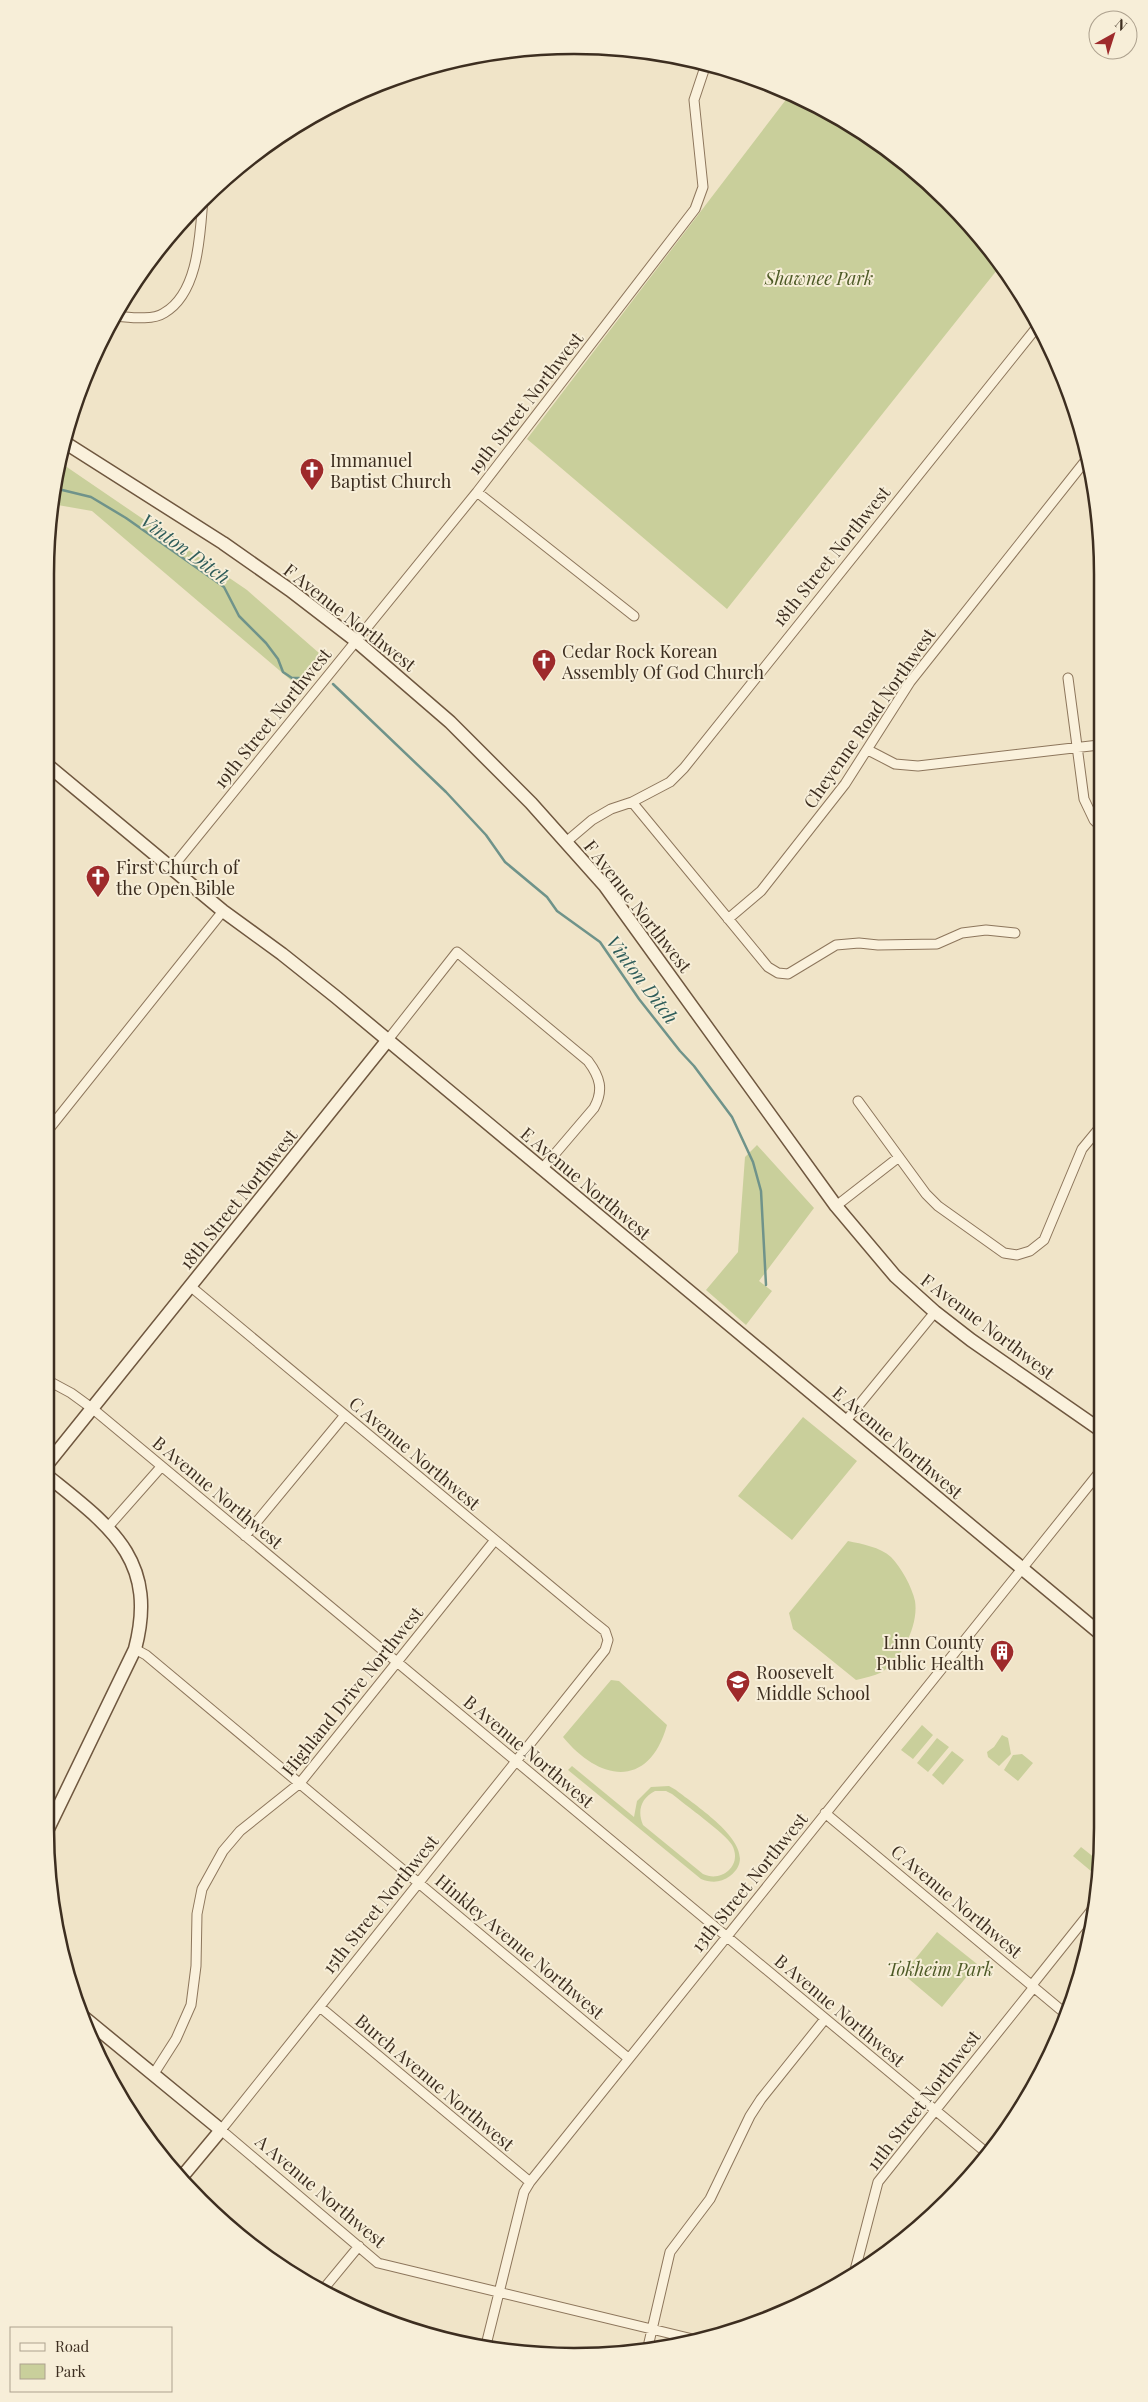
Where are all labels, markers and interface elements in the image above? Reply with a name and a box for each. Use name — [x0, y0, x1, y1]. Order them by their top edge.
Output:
north arrow — [1088, 10, 1138, 60]
text: N — [1112, 14, 1131, 35]
park label: Shawnee Park — [764, 266, 873, 290]
street label: 19th Street Northwest — [462, 327, 588, 479]
place label: Immanuel Baptist Church — [330, 448, 452, 493]
church icon: Immanuel Baptist Church — [299, 457, 325, 491]
street label: 18th Street Northwest — [767, 480, 896, 631]
water label: Vinton Ditch — [136, 507, 236, 589]
street label: F Avenue Northwest — [279, 558, 422, 677]
street label: Cheyenne Road Northwest — [798, 623, 941, 813]
place label: Cedar Rock Korean Assembly Of God Church — [561, 639, 765, 684]
street label: 19th Street Northwest — [208, 642, 336, 793]
church icon: Cedar Rock Korean Assembly Of God Church — [531, 648, 557, 682]
street label: F Avenue Northwest — [579, 835, 698, 978]
place label: First Church of the Open Bible — [116, 855, 241, 900]
church icon: First Church of the Open Bible — [85, 864, 111, 898]
water label: Vinton Ditch — [601, 929, 685, 1029]
street label: E Avenue Northwest — [516, 1121, 657, 1245]
street label: 18th Street Northwest — [174, 1123, 303, 1274]
street label: F Avenue Northwest — [916, 1268, 1060, 1385]
street label: E Avenue Northwest — [828, 1380, 969, 1504]
street label: C Avenue Northwest — [344, 1391, 486, 1515]
street label: B Avenue Northwest — [148, 1430, 289, 1554]
street label: Highland Drive Northwest — [276, 1601, 428, 1781]
place label: Linn County Public Health — [876, 1630, 984, 1675]
building icon: Linn County Public Health — [989, 1639, 1015, 1673]
place label: Roosevelt Middle School — [756, 1660, 870, 1705]
school or university icon: Roosevelt Middle School — [725, 1669, 751, 1703]
street label: B Avenue Northwest — [459, 1689, 600, 1813]
street label: 13th Street Northwest — [685, 1807, 813, 1957]
street label: 15th Street Northwest — [317, 1829, 444, 1978]
street label: C Avenue Northwest — [886, 1839, 1028, 1963]
street label: Hinkley Avenue Northwest — [430, 1868, 610, 2024]
street label: B Avenue Northwest — [770, 1948, 911, 2072]
park label: Tokheim Park — [887, 1957, 993, 1981]
street label: Burch Avenue Northwest — [350, 2008, 520, 2156]
street label: 11th Street Northwest — [861, 2025, 986, 2175]
street label: A Avenue Northwest — [250, 2129, 392, 2253]
legend — [10, 2327, 172, 2392]
text: Road — [55, 2336, 89, 2356]
text: Park — [55, 2361, 87, 2381]

